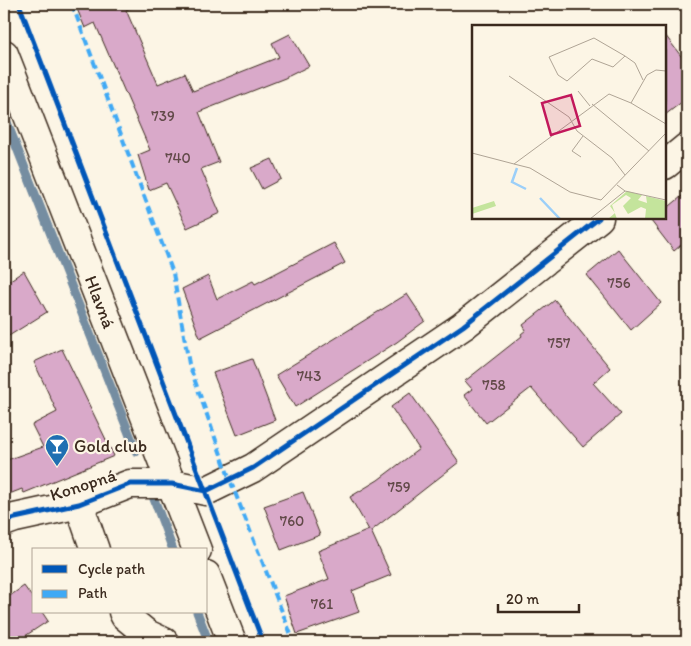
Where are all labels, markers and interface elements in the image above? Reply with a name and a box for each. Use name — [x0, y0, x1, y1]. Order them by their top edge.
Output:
inset map — [472, 25, 666, 219]
house number: 739 — [151, 107, 175, 125]
house number: 740 — [165, 149, 191, 167]
street label: Hlavná — [80, 272, 120, 332]
house number: 756 — [607, 274, 631, 292]
house number: 757 — [548, 334, 571, 352]
house number: 743 — [297, 367, 321, 385]
house number: 758 — [482, 376, 506, 394]
bar icon: Gold club — [44, 433, 70, 467]
place label: Gold club — [74, 435, 147, 457]
street label: Konopná — [47, 464, 120, 506]
house number: 759 — [387, 478, 411, 496]
house number: 760 — [280, 512, 304, 530]
legend — [32, 548, 208, 614]
text: Cycle path — [78, 560, 145, 578]
scale bar — [498, 581, 580, 613]
text: Path — [78, 584, 107, 602]
text: 20 m — [506, 590, 540, 608]
house number: 761 — [311, 595, 333, 613]

